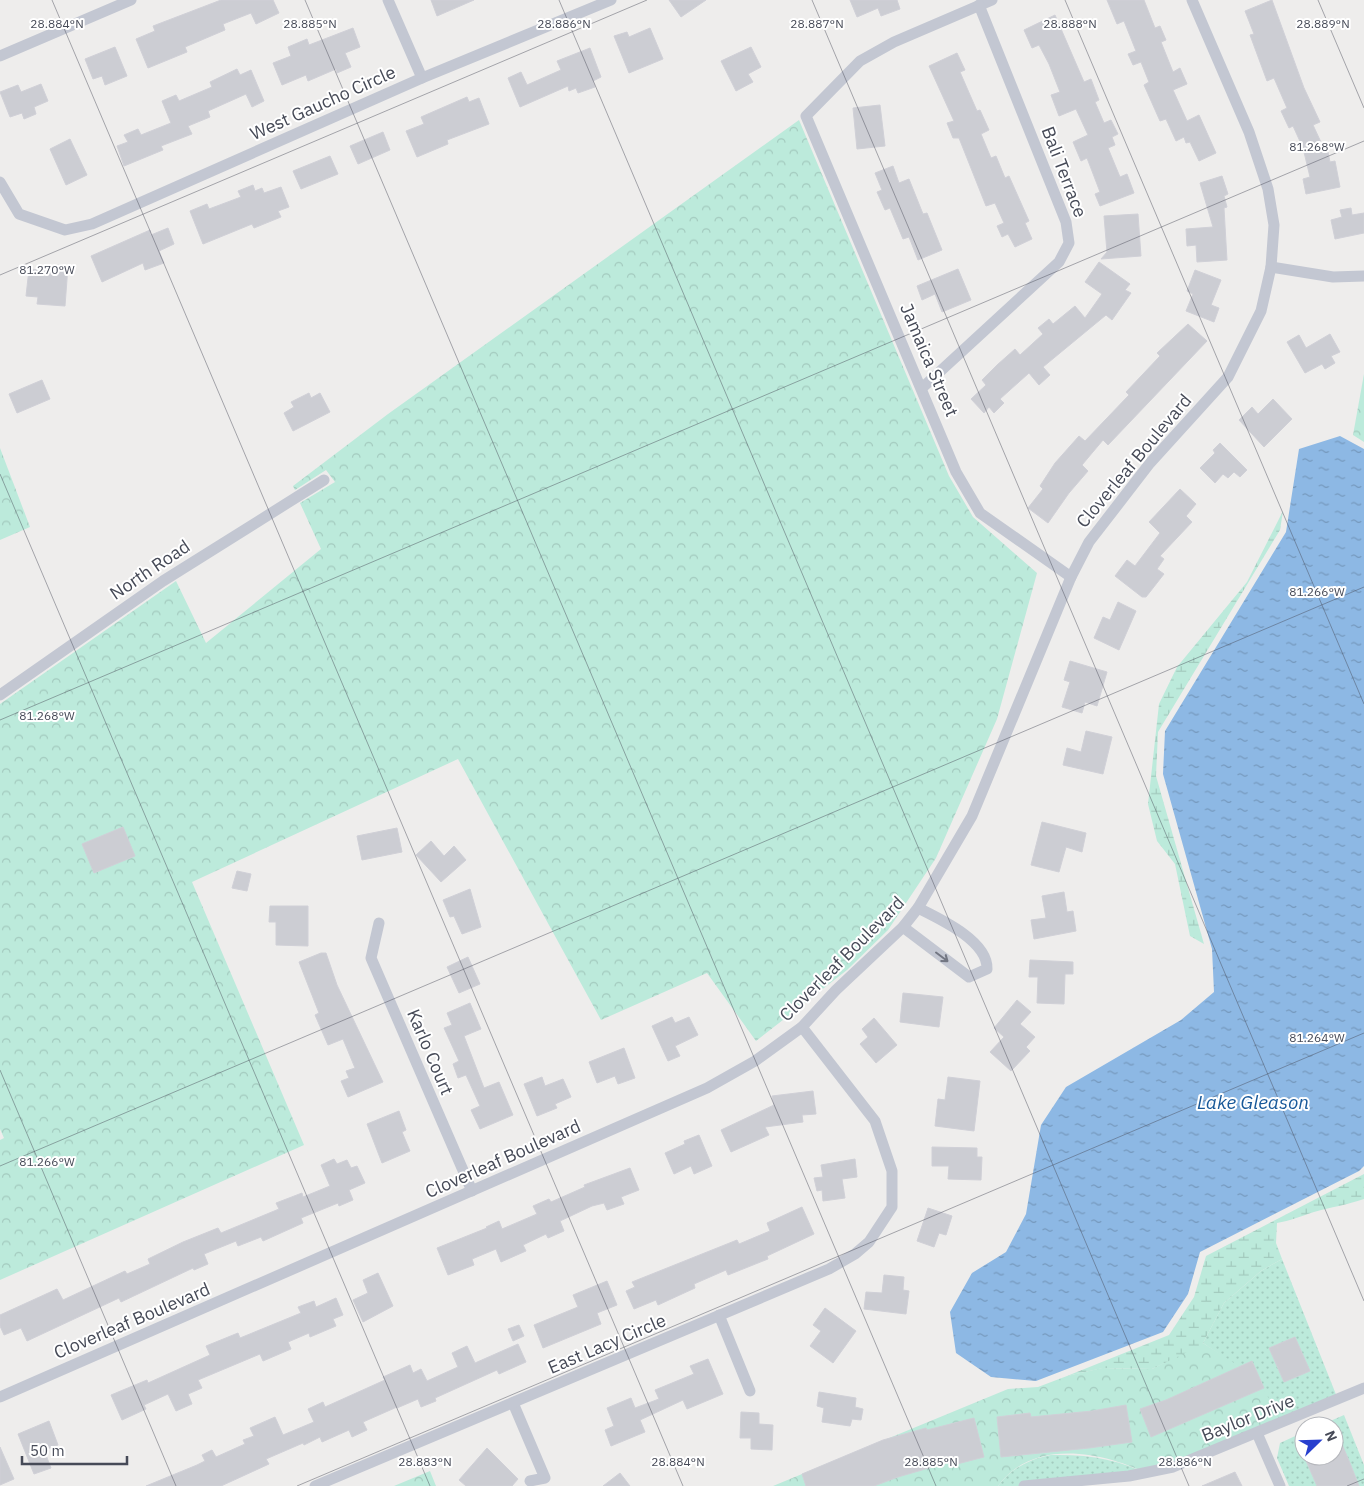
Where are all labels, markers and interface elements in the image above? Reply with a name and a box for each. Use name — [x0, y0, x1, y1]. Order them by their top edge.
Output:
text: 28.884°N — [30, 16, 84, 31]
text: 28.885°N — [283, 16, 337, 31]
text: 28.886°N — [537, 16, 591, 31]
text: 28.887°N — [790, 16, 844, 31]
text: 28.888°N — [1043, 16, 1097, 31]
text: 28.889°N — [1296, 16, 1350, 31]
street label: West Gaucho Circle — [246, 60, 399, 145]
street label: Bali Terrace — [1037, 123, 1092, 221]
text: 81.268°W — [1289, 139, 1345, 154]
text: 81.270°W — [19, 262, 75, 277]
street label: Jamaica Street — [895, 300, 964, 420]
street label: Cloverleaf Boulevard — [1071, 389, 1196, 532]
street label: North Road — [105, 534, 194, 605]
text: 81.266°W — [1289, 584, 1345, 599]
text: 81.268°W — [19, 708, 75, 723]
street label: Cloverleaf Boulevard — [774, 891, 909, 1026]
one-way arrow — [935, 951, 948, 962]
street label: Karlo Court — [402, 1005, 459, 1098]
text: 81.264°W — [1289, 1030, 1345, 1045]
water label: Lake Gleason — [1197, 1090, 1309, 1114]
street label: Cloverleaf Boulevard — [422, 1114, 584, 1203]
text: 81.266°W — [19, 1154, 75, 1169]
street label: Cloverleaf Boulevard — [50, 1277, 213, 1364]
street label: East Lacy Circle — [544, 1308, 670, 1379]
street label: Baylor Drive — [1198, 1389, 1298, 1447]
north arrow — [1294, 1416, 1344, 1466]
text: N — [1321, 1428, 1341, 1444]
scale bar — [22, 1434, 128, 1466]
text: 50 m — [30, 1441, 65, 1460]
text: 28.883°N — [398, 1454, 452, 1469]
text: 28.884°N — [651, 1454, 705, 1469]
text: 28.885°N — [904, 1454, 958, 1469]
text: 28.886°N — [1158, 1454, 1212, 1469]

